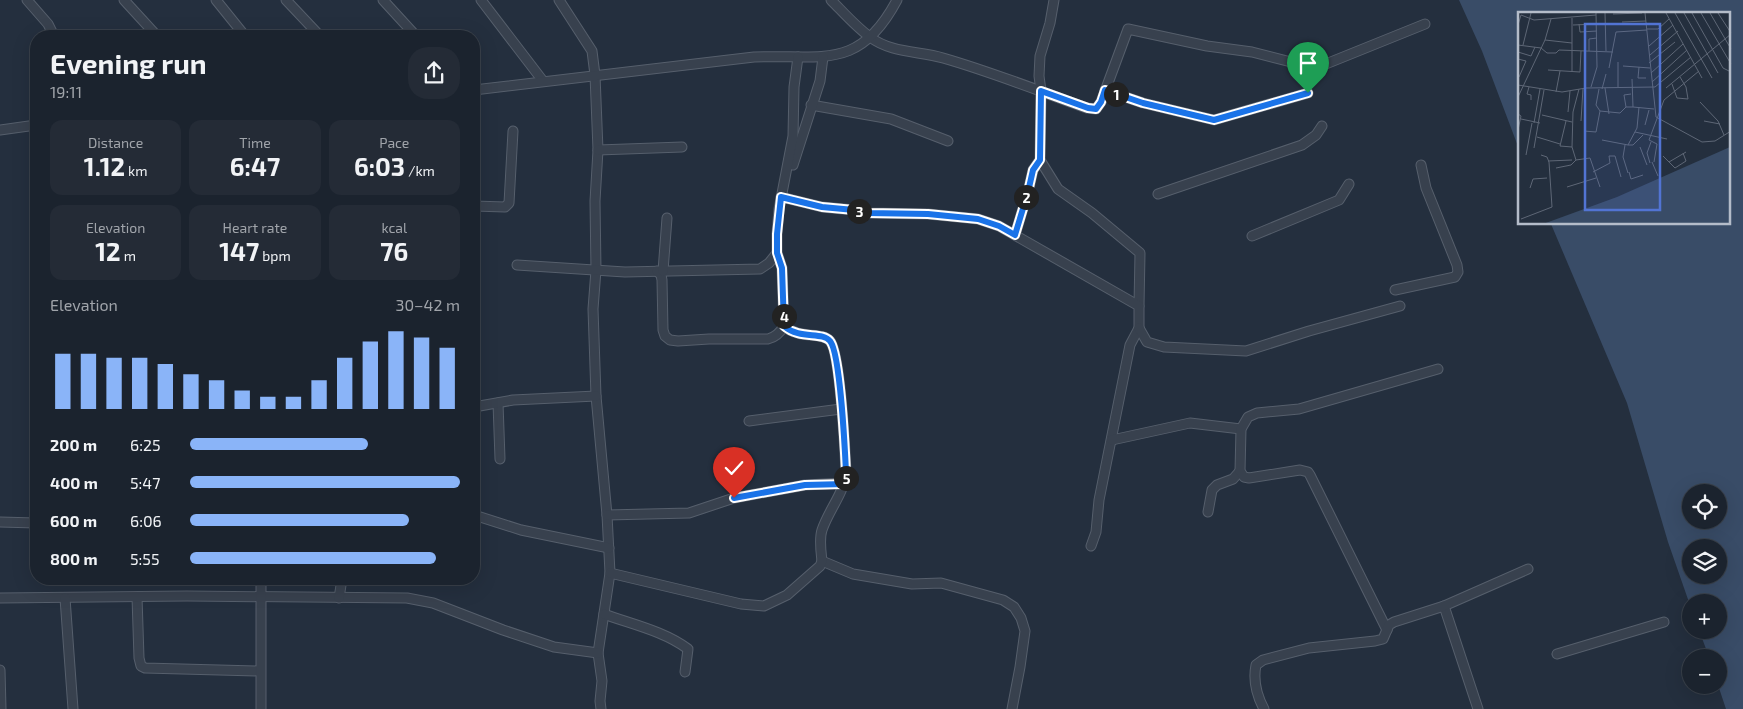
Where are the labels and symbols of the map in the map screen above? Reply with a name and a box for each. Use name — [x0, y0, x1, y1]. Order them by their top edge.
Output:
inset map — [1518, 12, 1730, 225]
pin — [1287, 42, 1329, 93]
pin: 1 — [1104, 82, 1128, 106]
pin: 2 — [1014, 184, 1038, 210]
pin: 3 — [846, 198, 872, 224]
pin: 4 — [772, 304, 796, 328]
pin — [713, 447, 755, 498]
pin: 5 — [834, 466, 858, 490]

